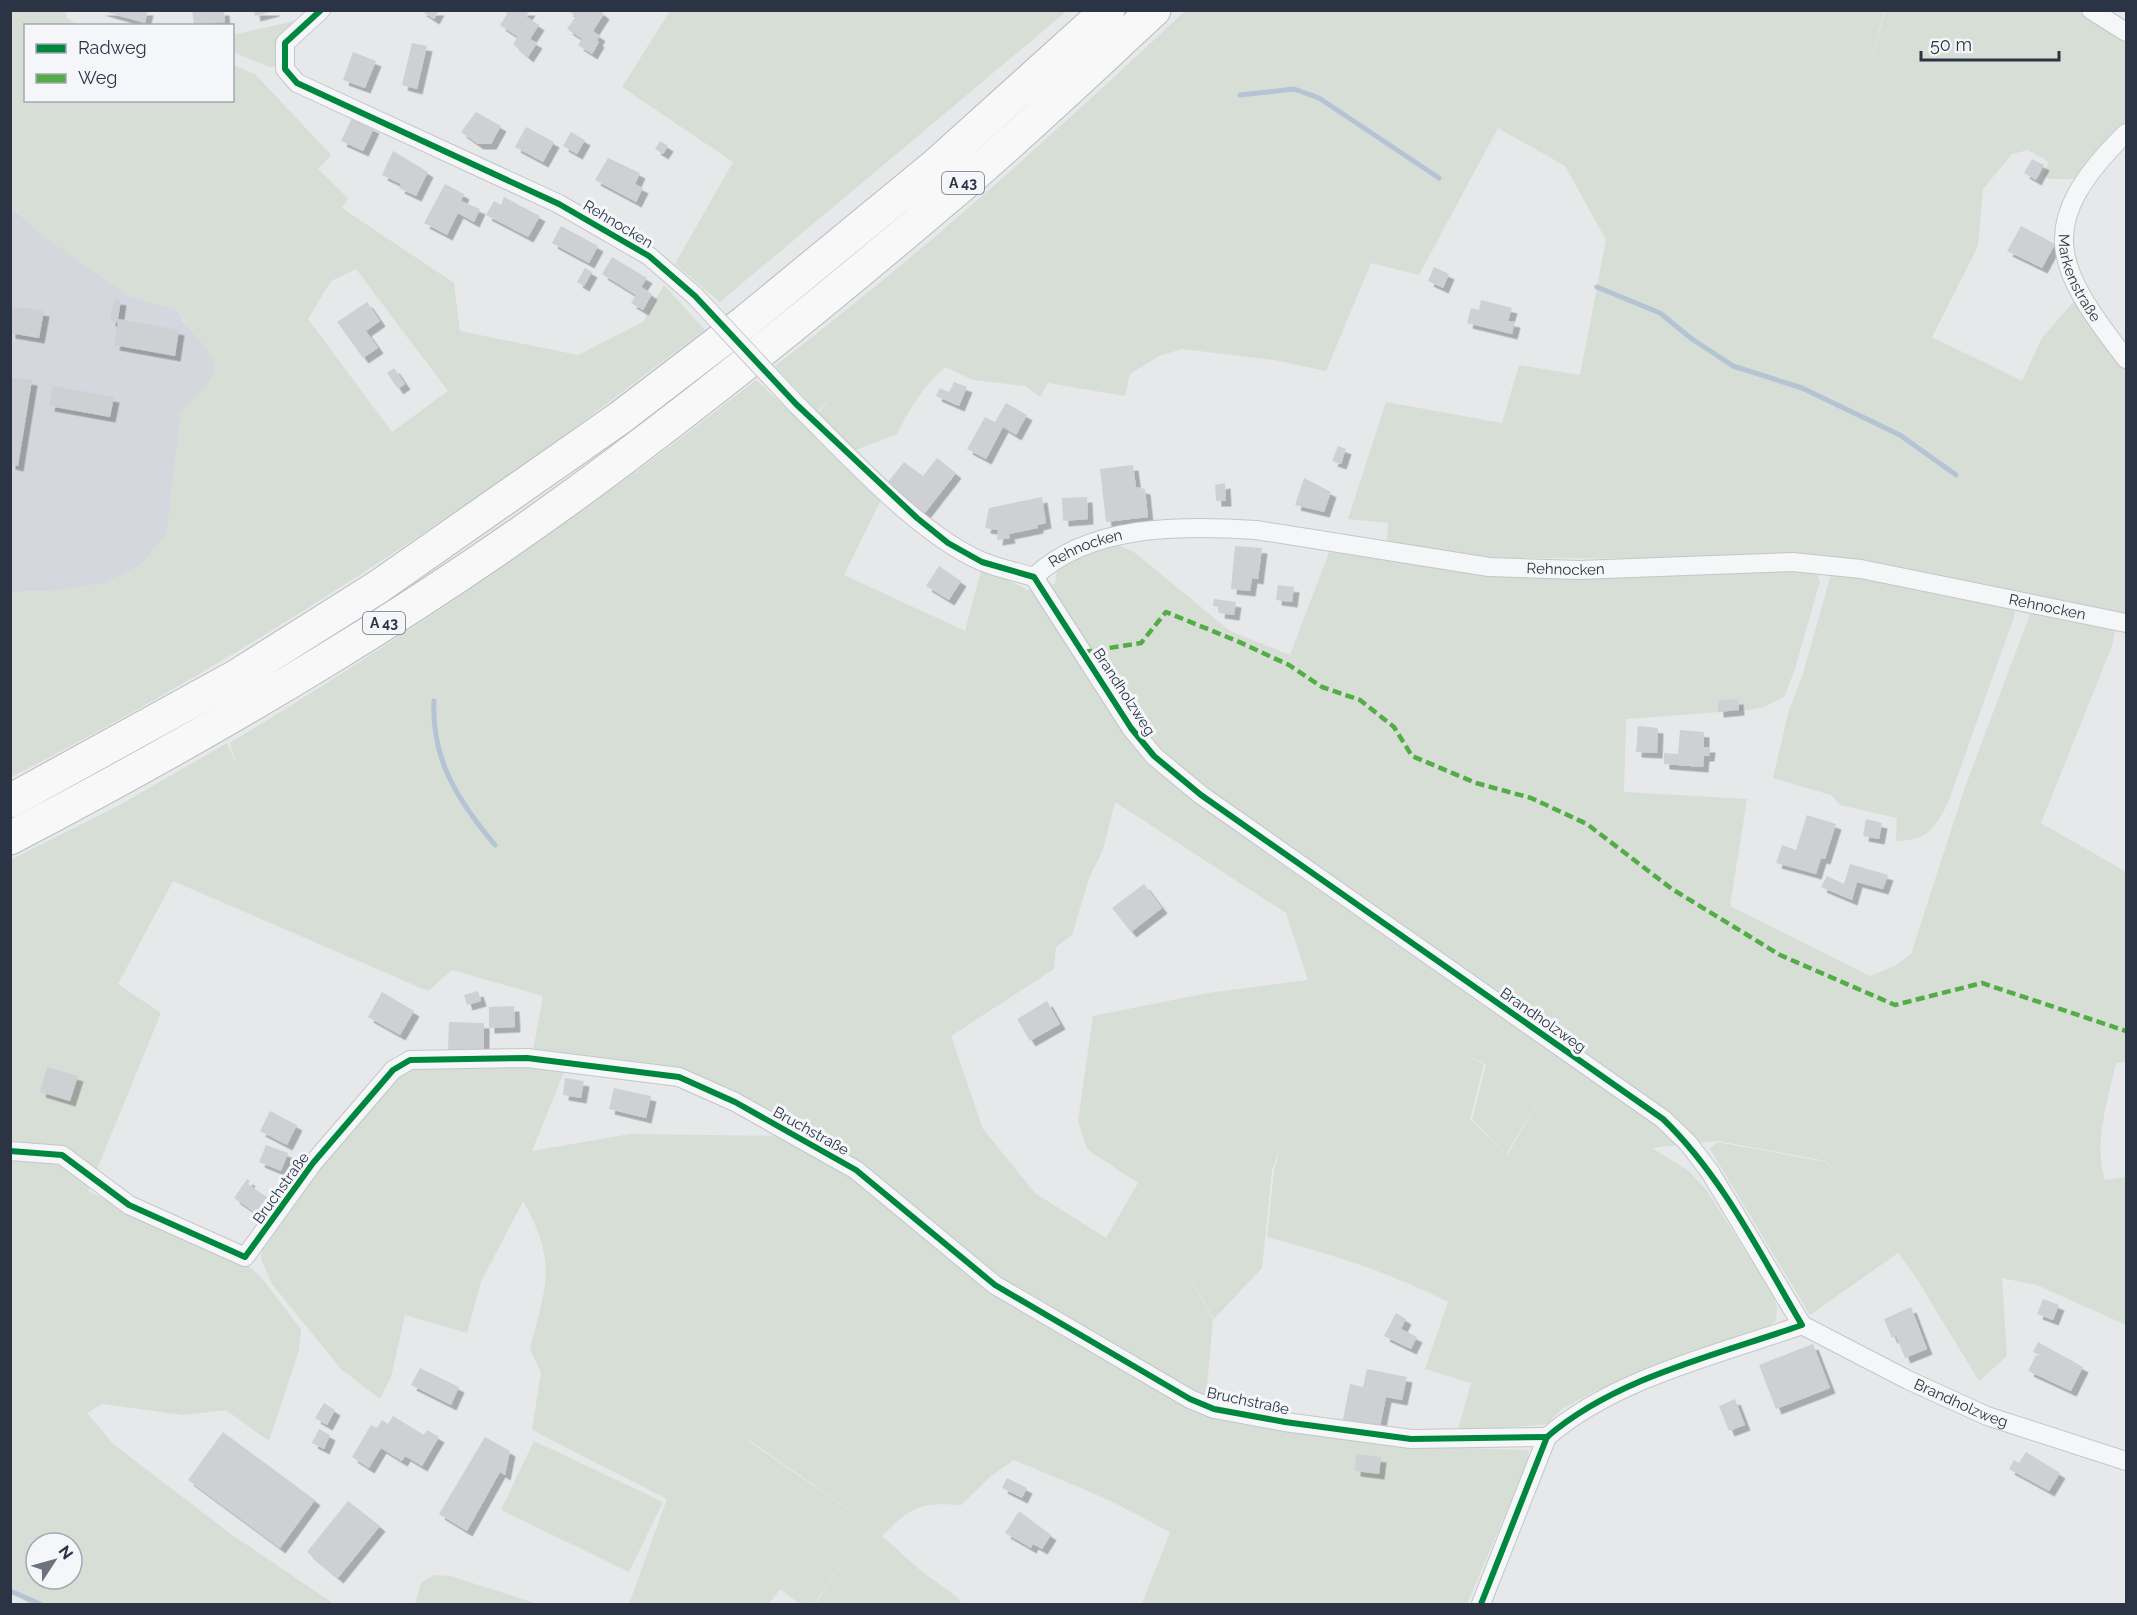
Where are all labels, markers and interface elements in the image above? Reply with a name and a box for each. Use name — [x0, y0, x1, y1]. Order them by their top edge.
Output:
legend — [24, 24, 234, 102]
scale bar — [1921, 24, 2059, 62]
text: 50 m — [1930, 34, 1972, 55]
text: Radweg — [78, 37, 147, 58]
text: Weg — [78, 67, 117, 88]
road number: A 43 — [942, 172, 984, 194]
street label: Rehnocken — [580, 196, 656, 252]
street label: Markenstraße — [2055, 234, 2105, 325]
street label: Rehnocken — [1045, 526, 1124, 571]
street label: Rehnocken — [1526, 559, 1605, 579]
street label: Rehnocken — [2007, 590, 2087, 624]
road number: A 43 — [363, 612, 405, 634]
street label: Brandholzweg — [1089, 645, 1159, 739]
street label: Brandholzweg — [1497, 984, 1589, 1056]
street label: Bruchstraße — [770, 1103, 852, 1159]
street label: Bruchstraße — [249, 1149, 313, 1227]
street label: Brandholzweg — [1911, 1375, 2010, 1431]
street label: Bruchstraße — [1205, 1383, 1291, 1419]
north arrow — [24, 1531, 84, 1591]
text: N — [54, 1542, 77, 1563]

